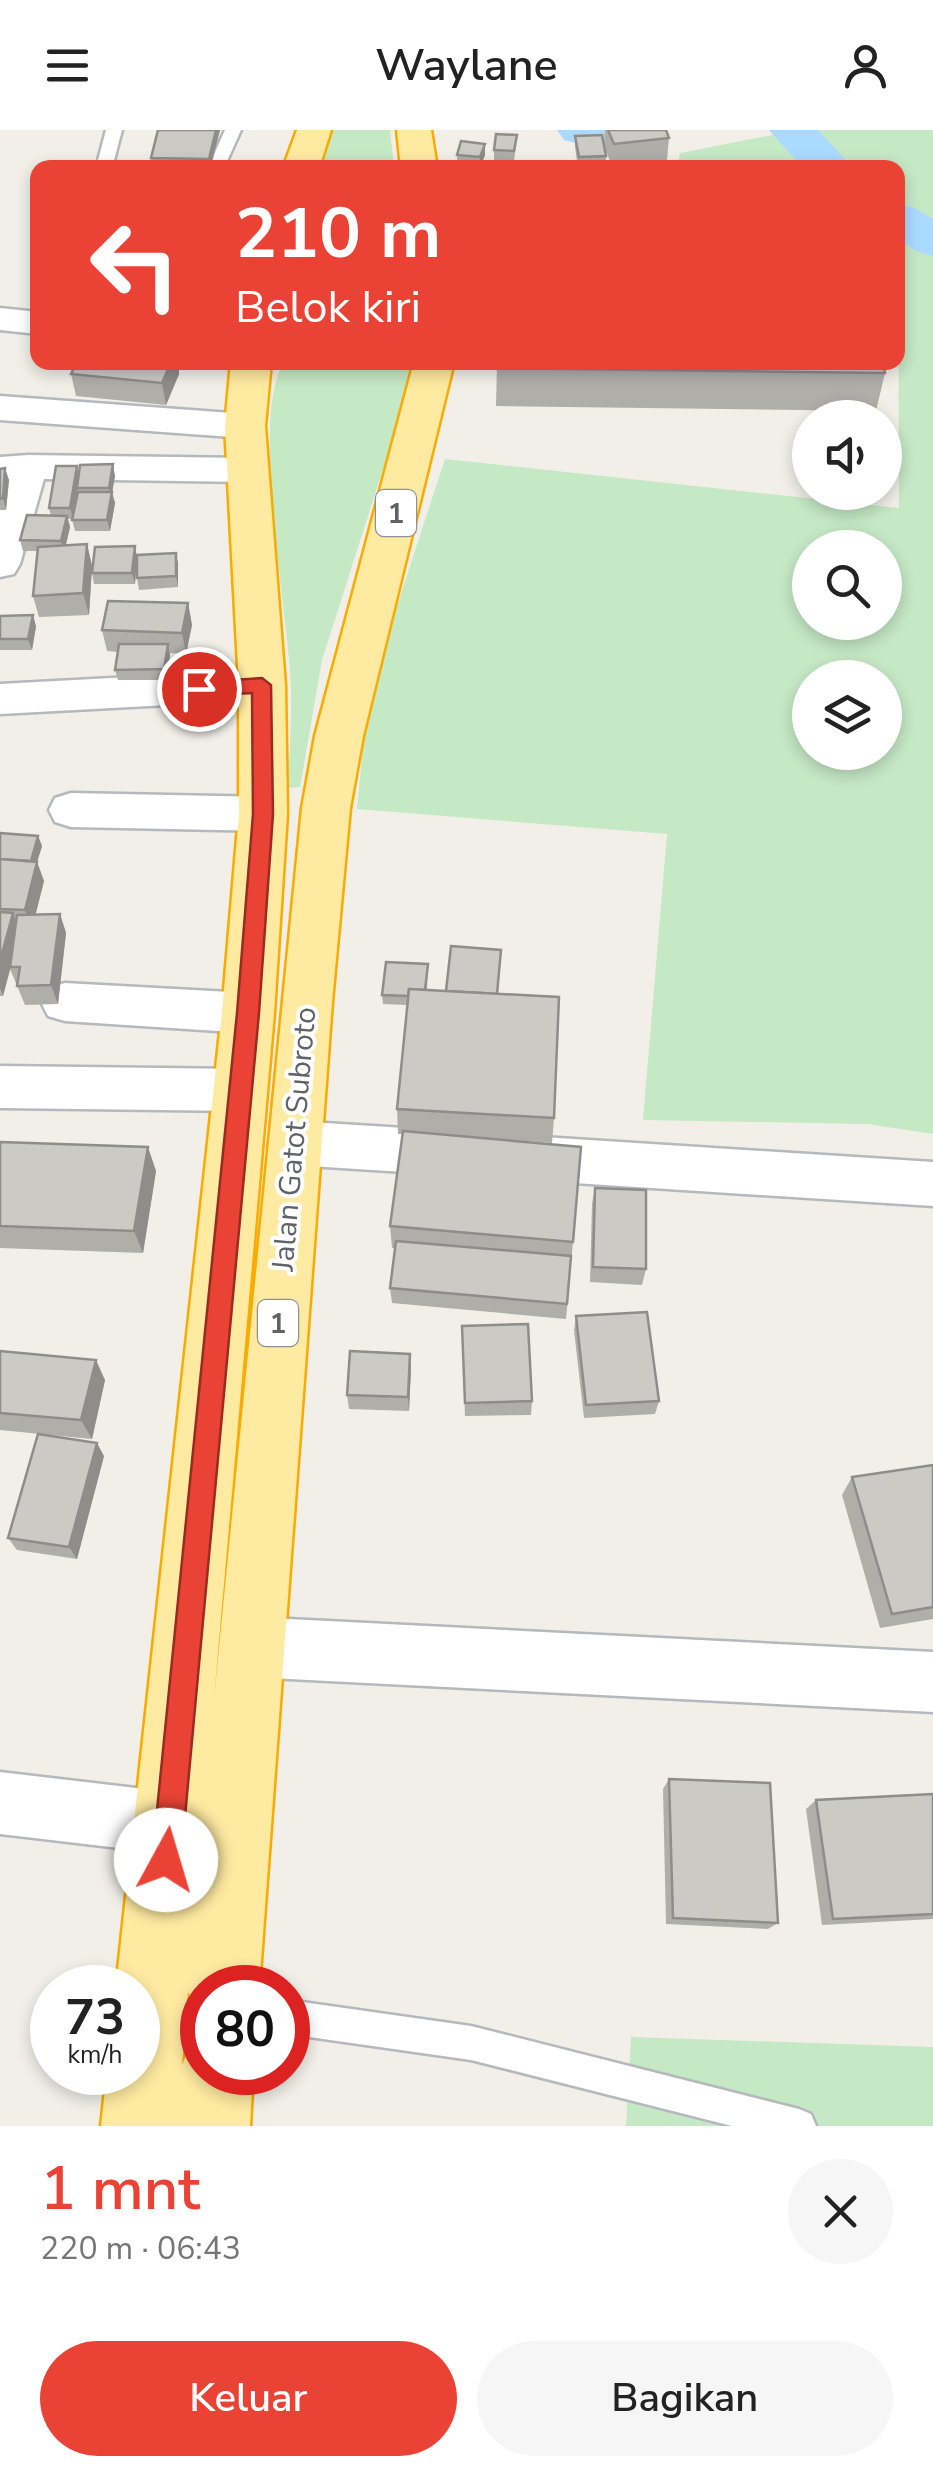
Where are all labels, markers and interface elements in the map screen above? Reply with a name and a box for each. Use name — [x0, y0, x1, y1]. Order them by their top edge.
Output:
text: Waylane — [375, 35, 558, 96]
icon: menu — [40, 38, 95, 93]
icon: person — [838, 38, 893, 93]
text: 210 m — [235, 186, 441, 282]
icon: left — [70, 200, 200, 330]
text: Belok kiri — [235, 277, 421, 338]
map controls — [792, 400, 902, 770]
button: sound — [792, 400, 902, 510]
road number: 1 — [376, 490, 416, 536]
button: search — [792, 530, 902, 640]
pin — [157, 647, 242, 732]
button: layers — [792, 660, 902, 770]
icon: arrive — [172, 662, 227, 717]
street label: Jalan Gatot Subroto — [262, 1005, 326, 1274]
road number: 1 — [258, 1300, 298, 1346]
position arrow — [114, 1808, 218, 1912]
speed limit sign: 80 — [180, 1965, 310, 2095]
text: 73 — [65, 1983, 125, 2052]
text: km/h — [67, 2038, 123, 2072]
text: 1 mnt — [40, 2148, 200, 2230]
button: close — [788, 2159, 893, 2264]
text: 220 m · 06:43 — [40, 2227, 241, 2270]
button: Keluar — [40, 2341, 457, 2456]
button: Bagikan — [477, 2341, 893, 2456]

